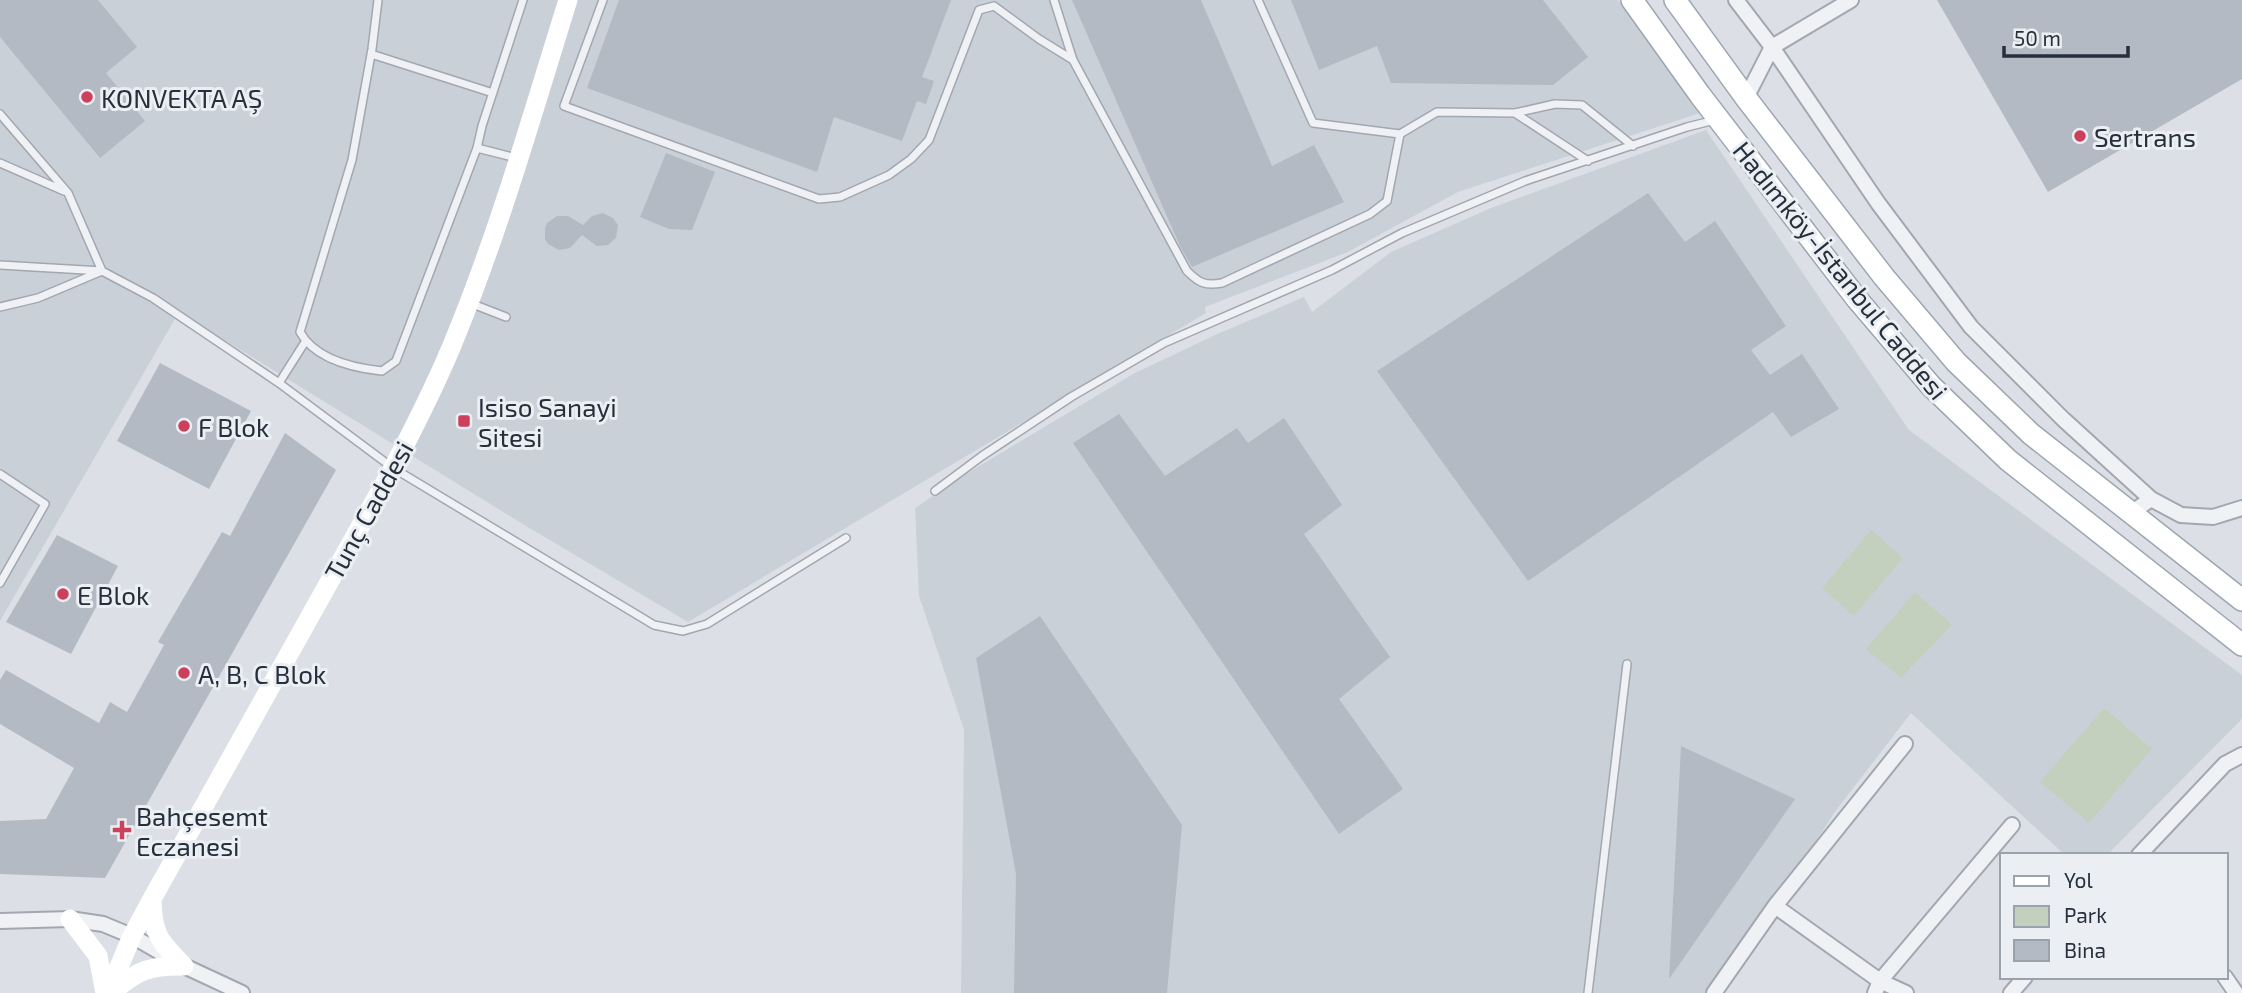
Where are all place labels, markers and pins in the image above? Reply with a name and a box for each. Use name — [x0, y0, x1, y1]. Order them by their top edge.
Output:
place label: KONVEKTA AŞ — [101, 82, 262, 115]
marker: KONVEKTA AŞ — [79, 89, 95, 105]
place label: Sertrans — [2094, 121, 2196, 152]
marker: Sertrans — [2072, 128, 2088, 144]
place label: Isiso Sanayi Sitesi — [478, 391, 617, 452]
place label: F Blok — [198, 411, 269, 442]
marker: Isiso Sanayi Sitesi — [456, 413, 472, 429]
marker: F Blok — [176, 418, 192, 434]
place label: E Blok — [77, 579, 149, 610]
marker: E Blok — [55, 586, 71, 602]
place label: A, B, C Blok — [198, 658, 326, 689]
marker: A, B, C Blok — [176, 665, 192, 681]
place label: Bahçesemt Eczanesi — [136, 800, 268, 861]
marker: Bahçesemt Eczanesi — [114, 822, 130, 838]

